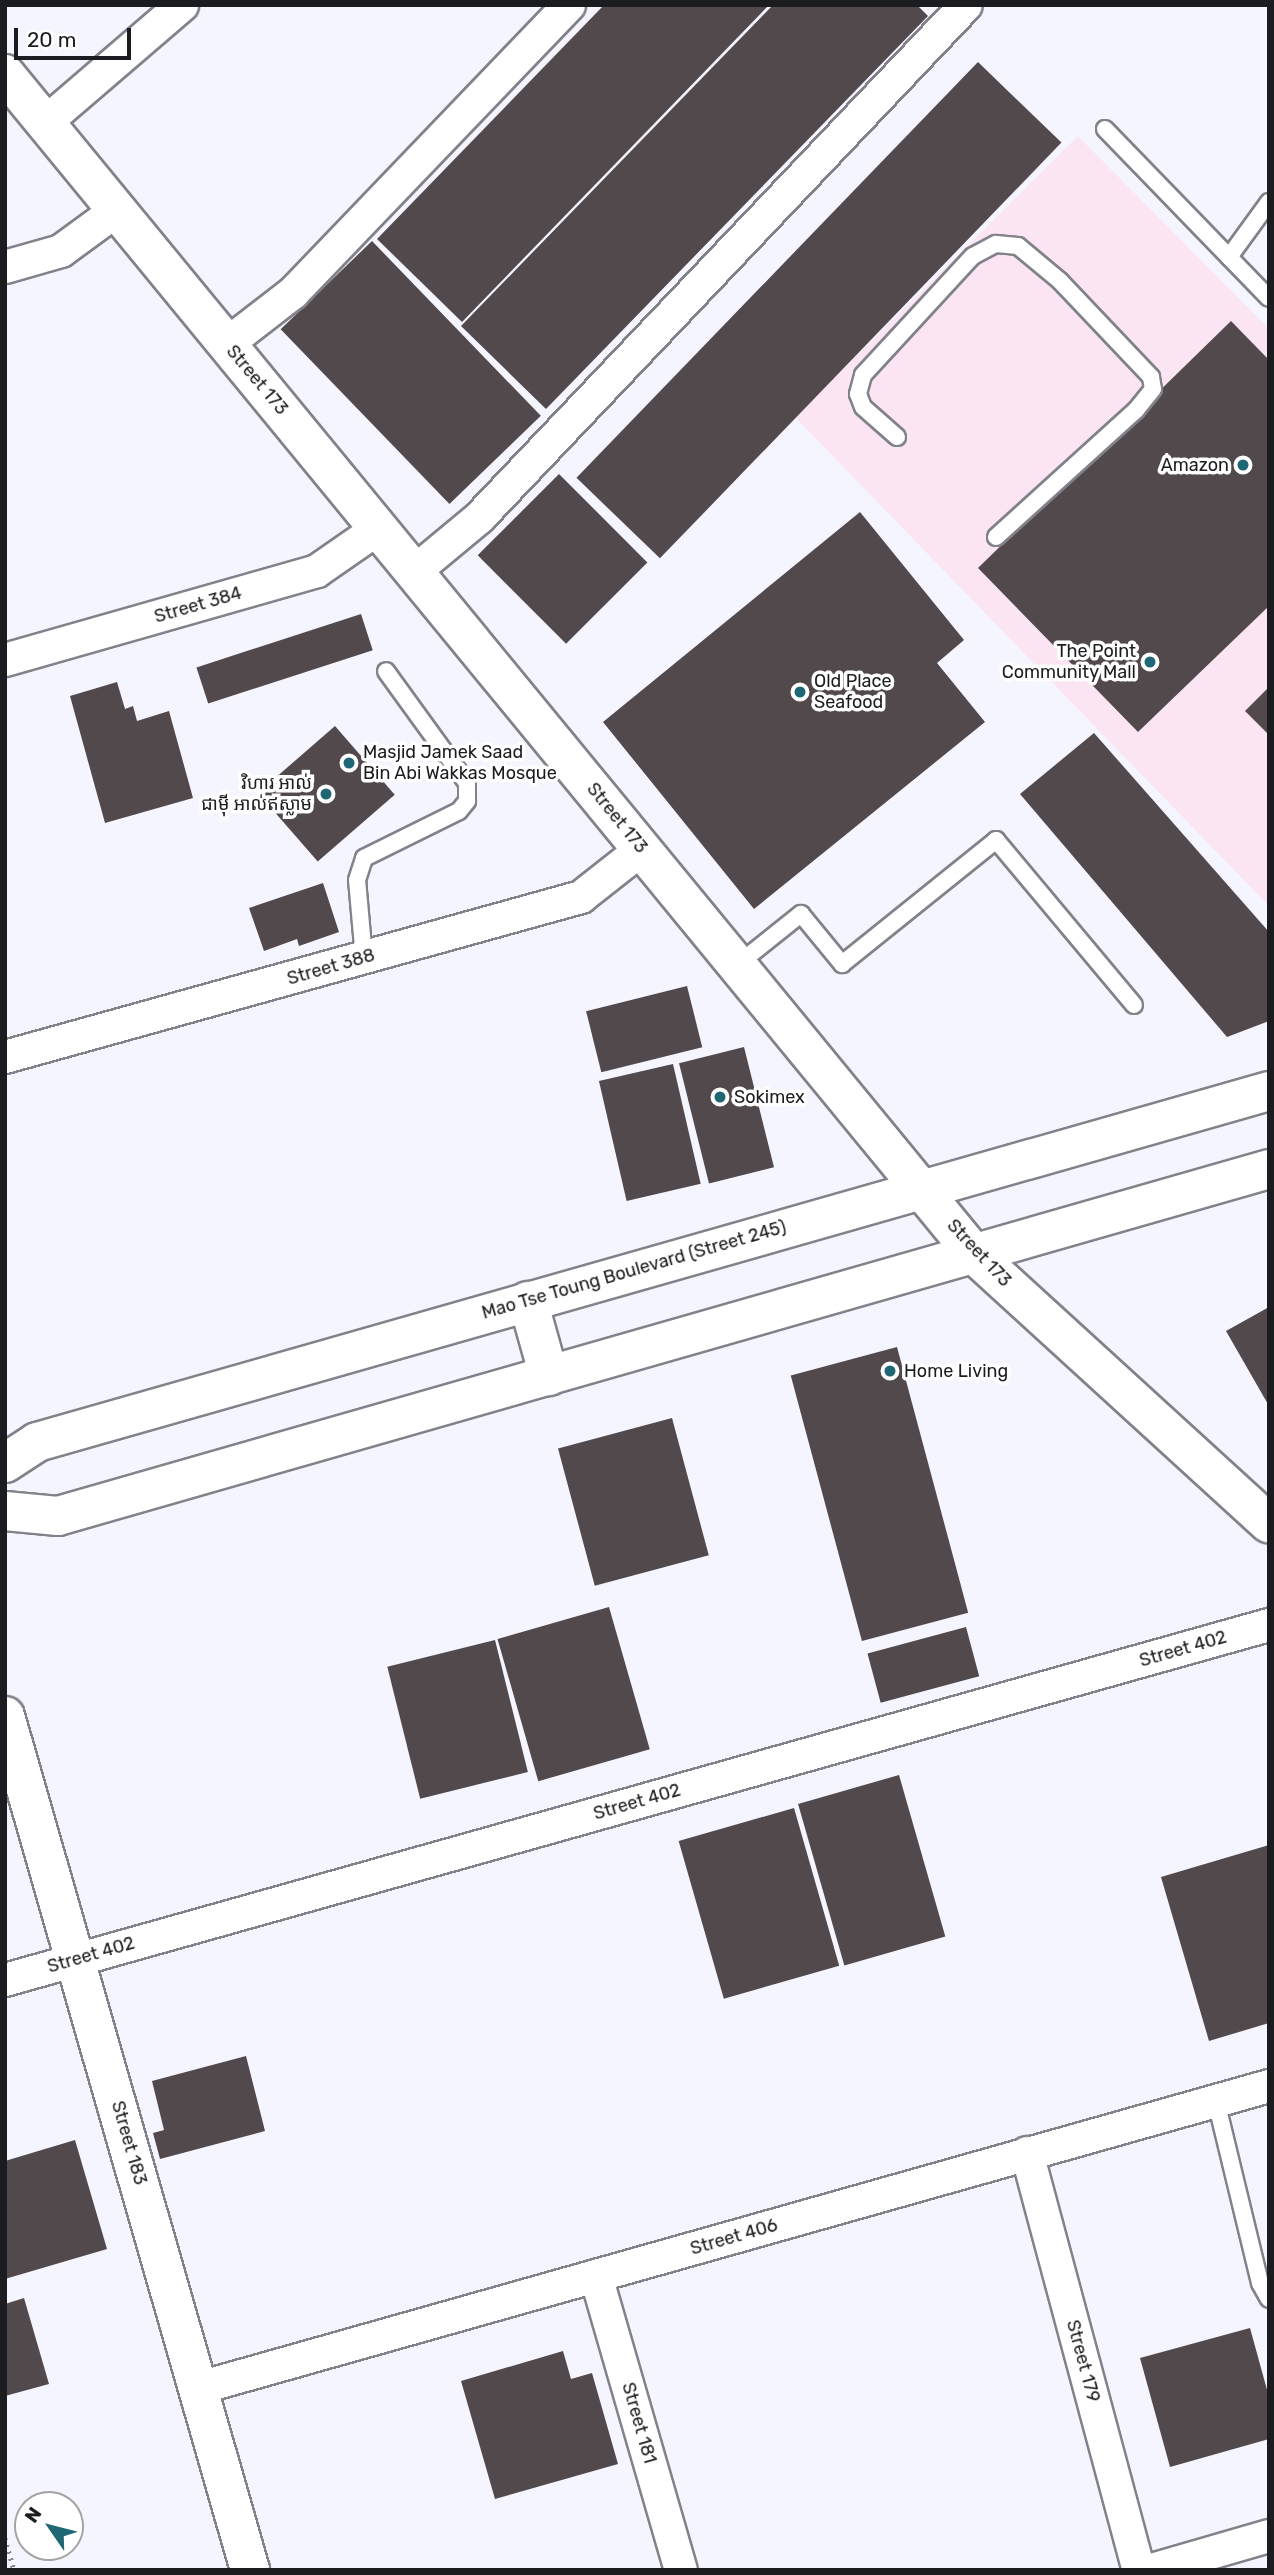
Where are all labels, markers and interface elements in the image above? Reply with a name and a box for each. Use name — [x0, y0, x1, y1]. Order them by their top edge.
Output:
scale bar — [18, 14, 135, 58]
text: 20 m — [27, 27, 76, 52]
street label: Street 173 — [222, 341, 292, 419]
place label: Amazon — [1161, 454, 1229, 476]
marker: Amazon — [1235, 457, 1251, 473]
street label: Street 384 — [152, 582, 244, 628]
place label: The Point Community Mall — [1001, 641, 1136, 684]
marker: The Point Community Mall — [1142, 654, 1158, 670]
place label: Old Place Seafood — [814, 671, 892, 714]
marker: Old Place Seafood — [792, 684, 808, 700]
place label: Masjid Jamek Saad Bin Abi Wakkas Mosque — [363, 742, 558, 784]
marker: Masjid Jamek Saad Bin Abi Wakkas Mosque — [341, 755, 357, 771]
place label: វិហារ អាល់ ជាម៉ី អាល់ឥស្លាម — [201, 773, 312, 816]
street label: Street 173 — [582, 778, 652, 858]
marker: វិហារ អាល់ ជាម៉ី អាល់ឥស្លាម — [318, 786, 334, 802]
street label: Street 388 — [285, 944, 377, 990]
place label: Sokimex — [734, 1086, 805, 1108]
marker: Sokimex — [712, 1089, 728, 1105]
street label: Street 173 — [942, 1215, 1016, 1291]
street label: Mao Tse Toung Boulevard (Street 245) — [479, 1216, 789, 1324]
place label: Home Living — [904, 1360, 1008, 1382]
marker: Home Living — [882, 1363, 898, 1379]
street label: Street 402 — [1137, 1626, 1229, 1672]
street label: Street 402 — [591, 1779, 683, 1825]
street label: Street 402 — [45, 1932, 137, 1978]
street label: Street 183 — [107, 2098, 151, 2188]
street label: Street 406 — [688, 2214, 780, 2260]
street label: Street 179 — [1062, 2318, 1104, 2404]
street label: Street 181 — [617, 2380, 661, 2466]
north arrow — [14, 2491, 84, 2561]
text: N — [20, 2503, 46, 2527]

